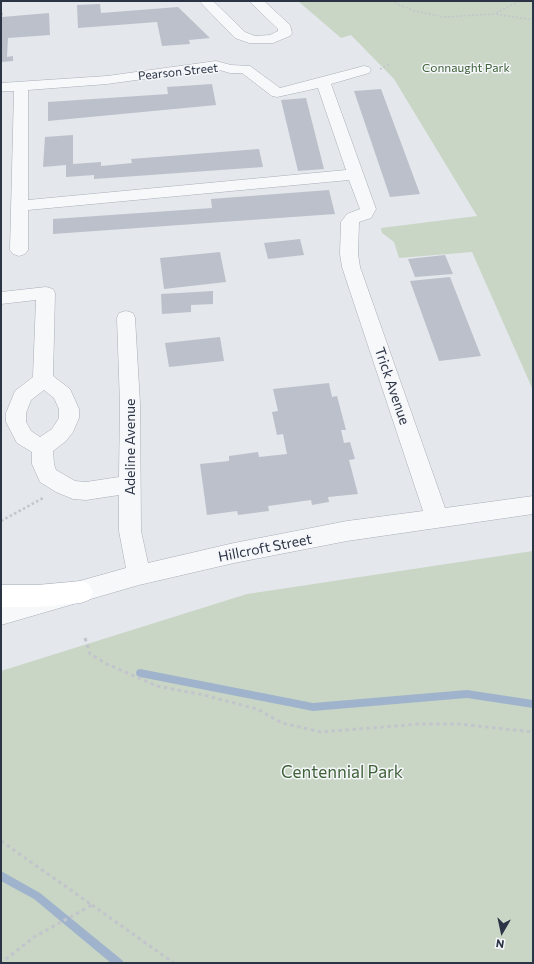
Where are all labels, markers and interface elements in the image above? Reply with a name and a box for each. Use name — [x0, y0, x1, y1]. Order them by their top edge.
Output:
street label: Pearson Street — [137, 61, 219, 83]
park label: Connaught Park — [422, 61, 510, 75]
street label: Trick Avenue — [371, 345, 413, 427]
street label: Adeline Avenue — [122, 399, 138, 495]
street label: Hillcroft Street — [217, 531, 313, 565]
park label: Centennial Park — [281, 762, 403, 782]
north arrow — [482, 912, 522, 952]
text: N — [495, 937, 505, 951]

